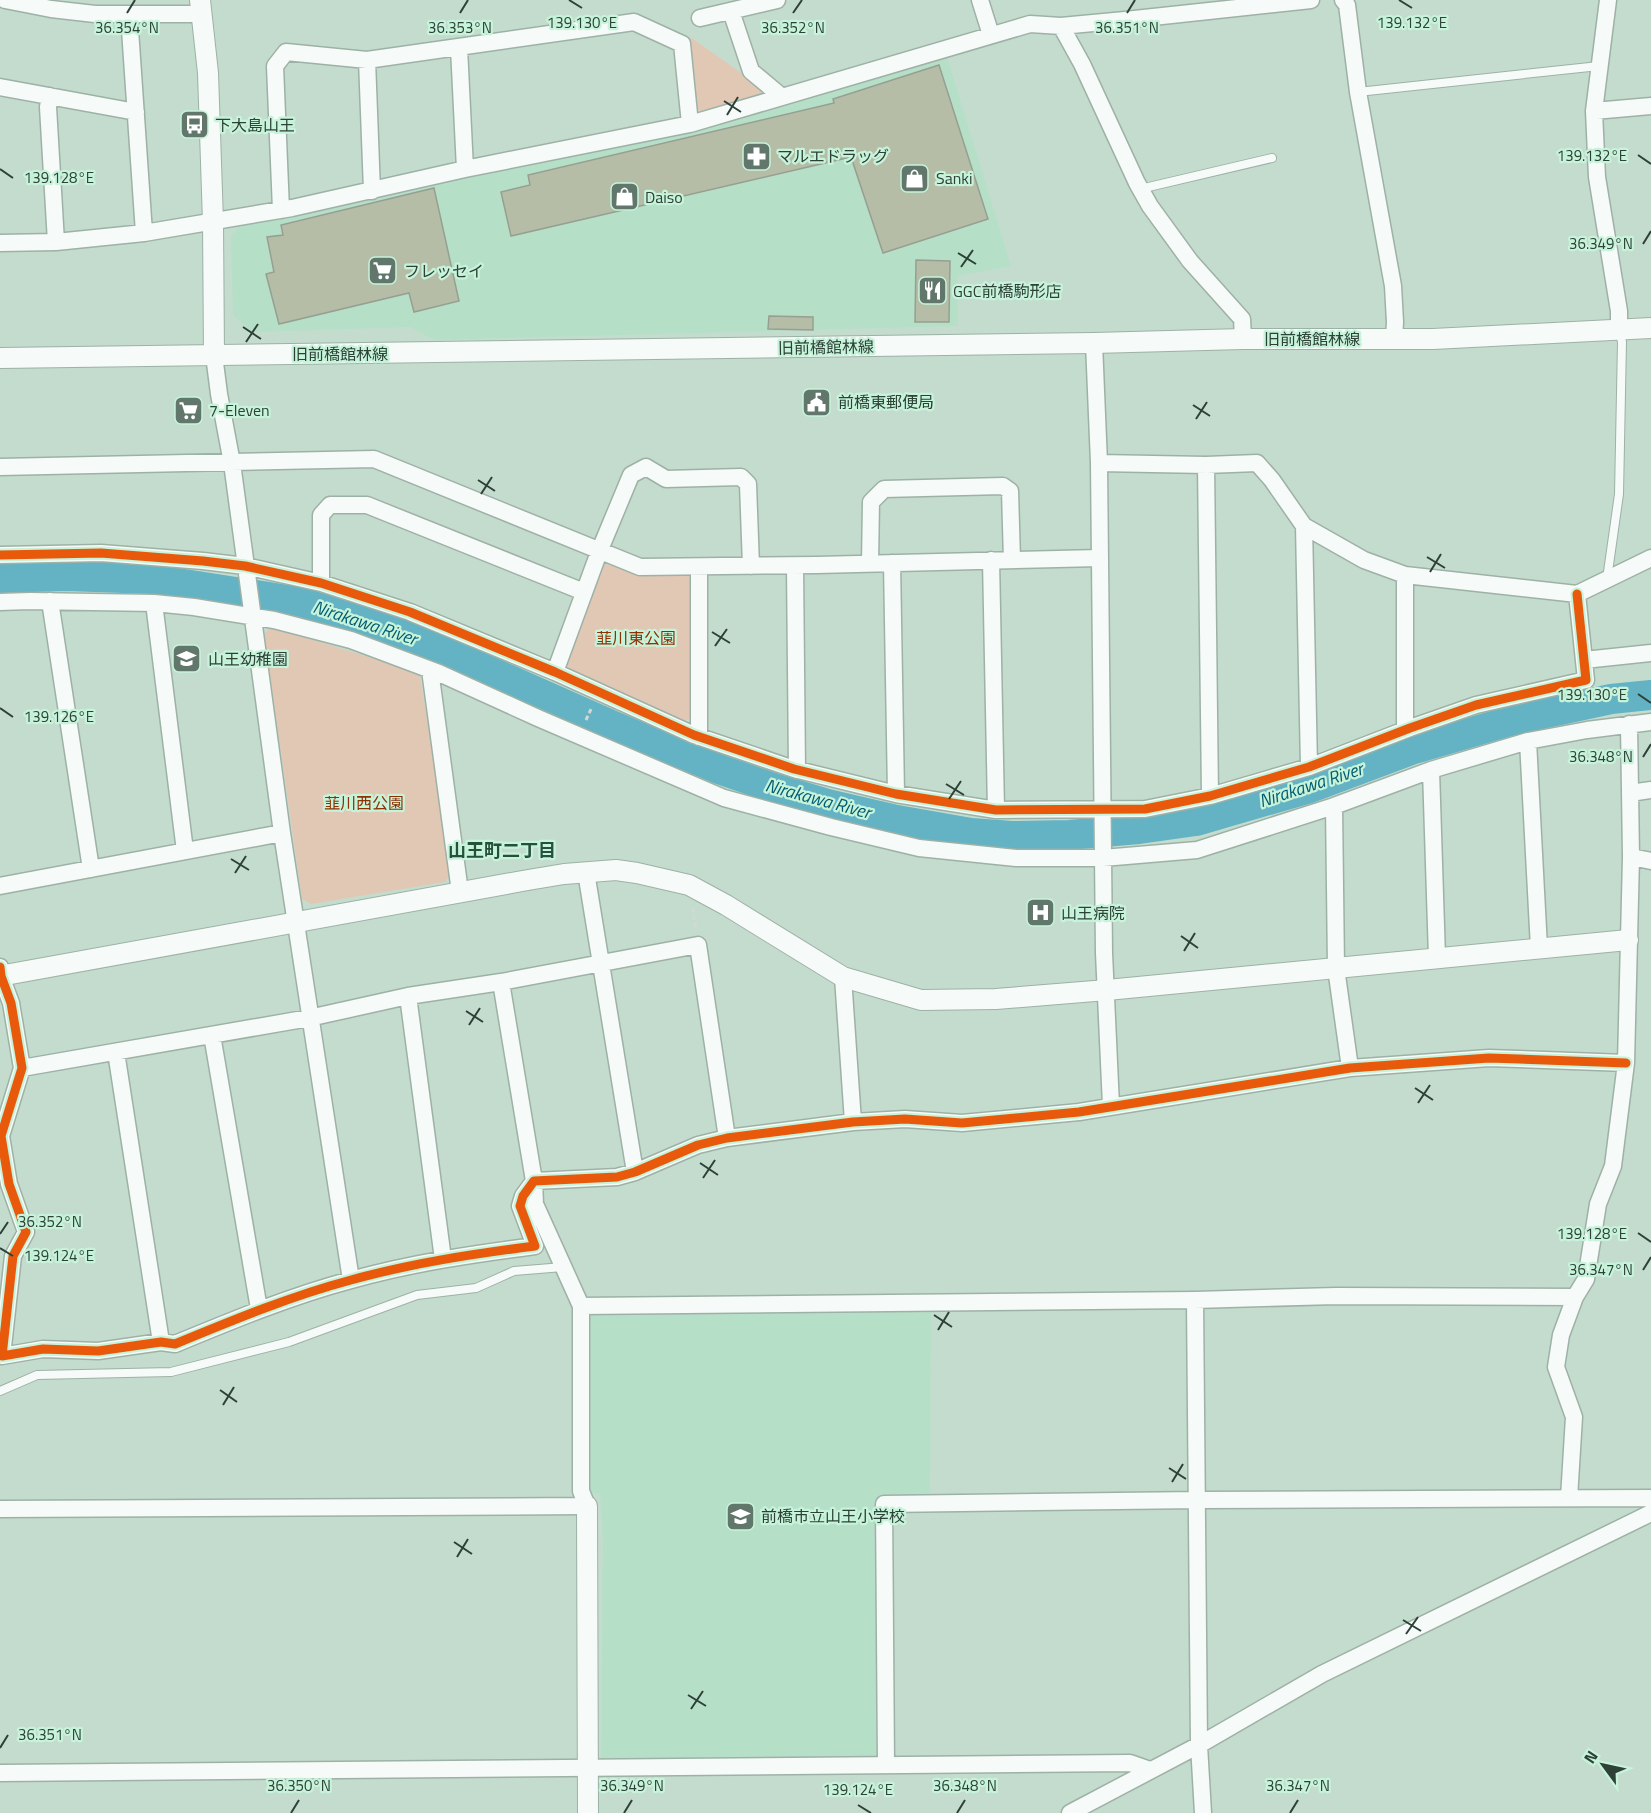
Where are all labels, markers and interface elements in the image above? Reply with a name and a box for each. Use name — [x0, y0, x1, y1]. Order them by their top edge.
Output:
text: 139.130°E — [547, 11, 617, 34]
text: 139.132°E — [1377, 11, 1447, 34]
text: 36.354°N — [95, 16, 159, 39]
text: 36.353°N — [428, 16, 492, 39]
text: 36.352°N — [761, 16, 825, 39]
text: 36.351°N — [1095, 16, 1159, 39]
bus stop icon: 下大島山王 — [178, 109, 210, 141]
place label: 下大島山王 — [215, 113, 295, 137]
pharmacy icon: マルエドラッグ — [740, 140, 772, 172]
place label: マルエドラッグ — [777, 144, 889, 168]
text: 139.132°E — [1557, 144, 1627, 167]
shop icon: Sanki — [899, 162, 931, 194]
text: 139.128°E — [24, 166, 94, 189]
place label: Sanki — [936, 166, 972, 190]
shop icon: Daiso — [608, 181, 640, 213]
place label: Daiso — [645, 185, 683, 209]
text: 36.349°N — [1569, 232, 1633, 255]
supermarket icon: フレッセイ — [367, 255, 399, 287]
place label: フレッセイ — [404, 259, 484, 283]
restaurant icon: GGC前橋駒形店 — [916, 275, 948, 307]
place label: GGC前橋駒形店 — [953, 279, 1061, 303]
street label: 旧前橋館林線 — [1264, 327, 1360, 351]
street label: 旧前橋館林線 — [778, 334, 874, 360]
street label: 旧前橋館林線 — [292, 342, 388, 366]
public building icon: 前橋東郵便局 — [801, 386, 833, 418]
place label: 前橋東郵便局 — [838, 390, 934, 414]
supermarket icon: 7-Eleven — [172, 394, 204, 426]
place label: 7-Eleven — [209, 398, 270, 422]
water label: Nirakawa River — [310, 593, 423, 653]
park label: 韮川東公園 — [596, 626, 676, 650]
school or university icon: 山王幼稚園 — [171, 643, 203, 675]
place label: 山王幼稚園 — [208, 647, 288, 671]
text: 139.130°E — [1557, 683, 1627, 706]
text: 139.126°E — [24, 705, 94, 728]
text: 36.348°N — [1569, 745, 1633, 768]
water label: Nirakawa River — [1255, 754, 1369, 814]
water label: Nirakawa River — [762, 771, 876, 826]
park label: 韮川西公園 — [324, 791, 404, 815]
district label: 山王町二丁目 — [448, 837, 556, 864]
hospital icon: 山王病院 — [1024, 897, 1056, 929]
place label: 山王病院 — [1061, 901, 1125, 925]
text: 36.352°N — [18, 1210, 82, 1233]
text: 139.128°E — [1557, 1222, 1627, 1245]
text: 139.124°E — [24, 1244, 94, 1267]
text: 36.347°N — [1569, 1258, 1633, 1281]
school or university icon: 前橋市立山王小学校 — [724, 1500, 756, 1532]
place label: 前橋市立山王小学校 — [761, 1504, 905, 1528]
text: 36.351°N — [18, 1723, 82, 1746]
north arrow — [1573, 1735, 1633, 1795]
text: N — [1577, 1746, 1604, 1768]
text: 36.350°N — [267, 1774, 331, 1797]
text: 36.349°N — [600, 1774, 664, 1797]
text: 36.348°N — [933, 1774, 997, 1797]
text: 36.347°N — [1266, 1774, 1330, 1797]
text: 139.124°E — [823, 1778, 893, 1801]

